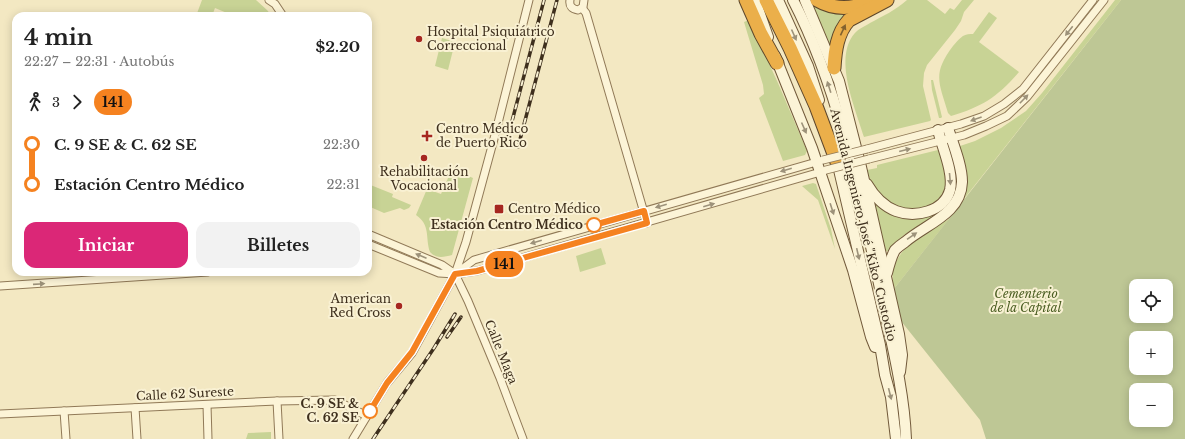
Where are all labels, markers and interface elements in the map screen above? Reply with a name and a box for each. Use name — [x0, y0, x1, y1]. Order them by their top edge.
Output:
text: 4 min — [24, 24, 93, 51]
place label: Hospital Psiquiátrico Correccional — [427, 24, 555, 53]
one-way arrow — [840, 24, 846, 36]
one-way arrow — [1064, 25, 1073, 36]
one-way arrow — [791, 30, 797, 41]
marker: Hospital Psiquiátrico Correccional — [414, 34, 424, 44]
text: $2.20 — [316, 37, 360, 56]
text: 22:27 – 22:31 · Autobús — [24, 53, 174, 70]
one-way arrow — [826, 81, 832, 93]
icon: walk — [24, 91, 46, 113]
icon: forward — [66, 91, 88, 113]
text: 141 — [102, 93, 124, 111]
text: 3 — [52, 94, 60, 111]
one-way arrow — [1019, 94, 1029, 104]
street label: Avenida Ingeniero José "Kiko" Custodio — [827, 106, 900, 343]
one-way arrow — [970, 116, 982, 122]
place label: Centro Médico de Puerto Rico — [436, 121, 528, 150]
one-way arrow — [801, 122, 807, 133]
marker: Centro Médico de Puerto Rico — [421, 130, 433, 142]
text: C. 9 SE & C. 62 SE — [54, 135, 197, 154]
text: 22:30 — [323, 136, 360, 153]
one-way arrow — [899, 147, 911, 153]
marker: Rehabilitación Vocacional — [419, 153, 429, 163]
place label: Rehabilitación Vocacional — [380, 164, 468, 193]
one-way arrow — [779, 167, 791, 173]
one-way arrow — [946, 173, 953, 185]
text: Estación Centro Médico — [54, 175, 244, 194]
text: 22:31 — [326, 176, 360, 193]
place label: Centro Médico — [508, 201, 600, 216]
one-way arrow — [703, 202, 715, 208]
marker: Centro Médico — [493, 203, 505, 215]
one-way arrow — [654, 203, 666, 209]
one-way arrow — [829, 204, 835, 216]
place label: Estación Centro Médico — [431, 217, 583, 232]
marker: Estación Centro Médico — [586, 217, 602, 233]
button: Iniciar — [24, 222, 188, 268]
button: Billetes — [196, 222, 360, 268]
one-way arrow — [907, 232, 918, 240]
one-way arrow — [529, 239, 541, 245]
one-way arrow — [856, 248, 862, 260]
line badge: 141 — [481, 251, 527, 277]
one-way arrow — [414, 253, 426, 259]
text: 141 — [493, 255, 515, 273]
map controls — [1129, 279, 1173, 427]
button: locate — [1129, 279, 1173, 323]
one-way arrow — [33, 280, 45, 287]
park label: Cementerio de la Capital — [991, 286, 1062, 315]
place label: American Red Cross — [329, 291, 391, 320]
marker: American Red Cross — [394, 301, 404, 311]
street label: Calle Maga — [482, 317, 521, 386]
button: + — [1129, 331, 1173, 375]
street label: Calle 62 Sureste — [136, 383, 234, 404]
button: − — [1129, 383, 1173, 427]
one-way arrow — [888, 388, 894, 400]
place label: C. 9 SE & C. 62 SE — [301, 396, 359, 425]
marker: C. 9 SE & C. 62 SE — [362, 403, 378, 419]

